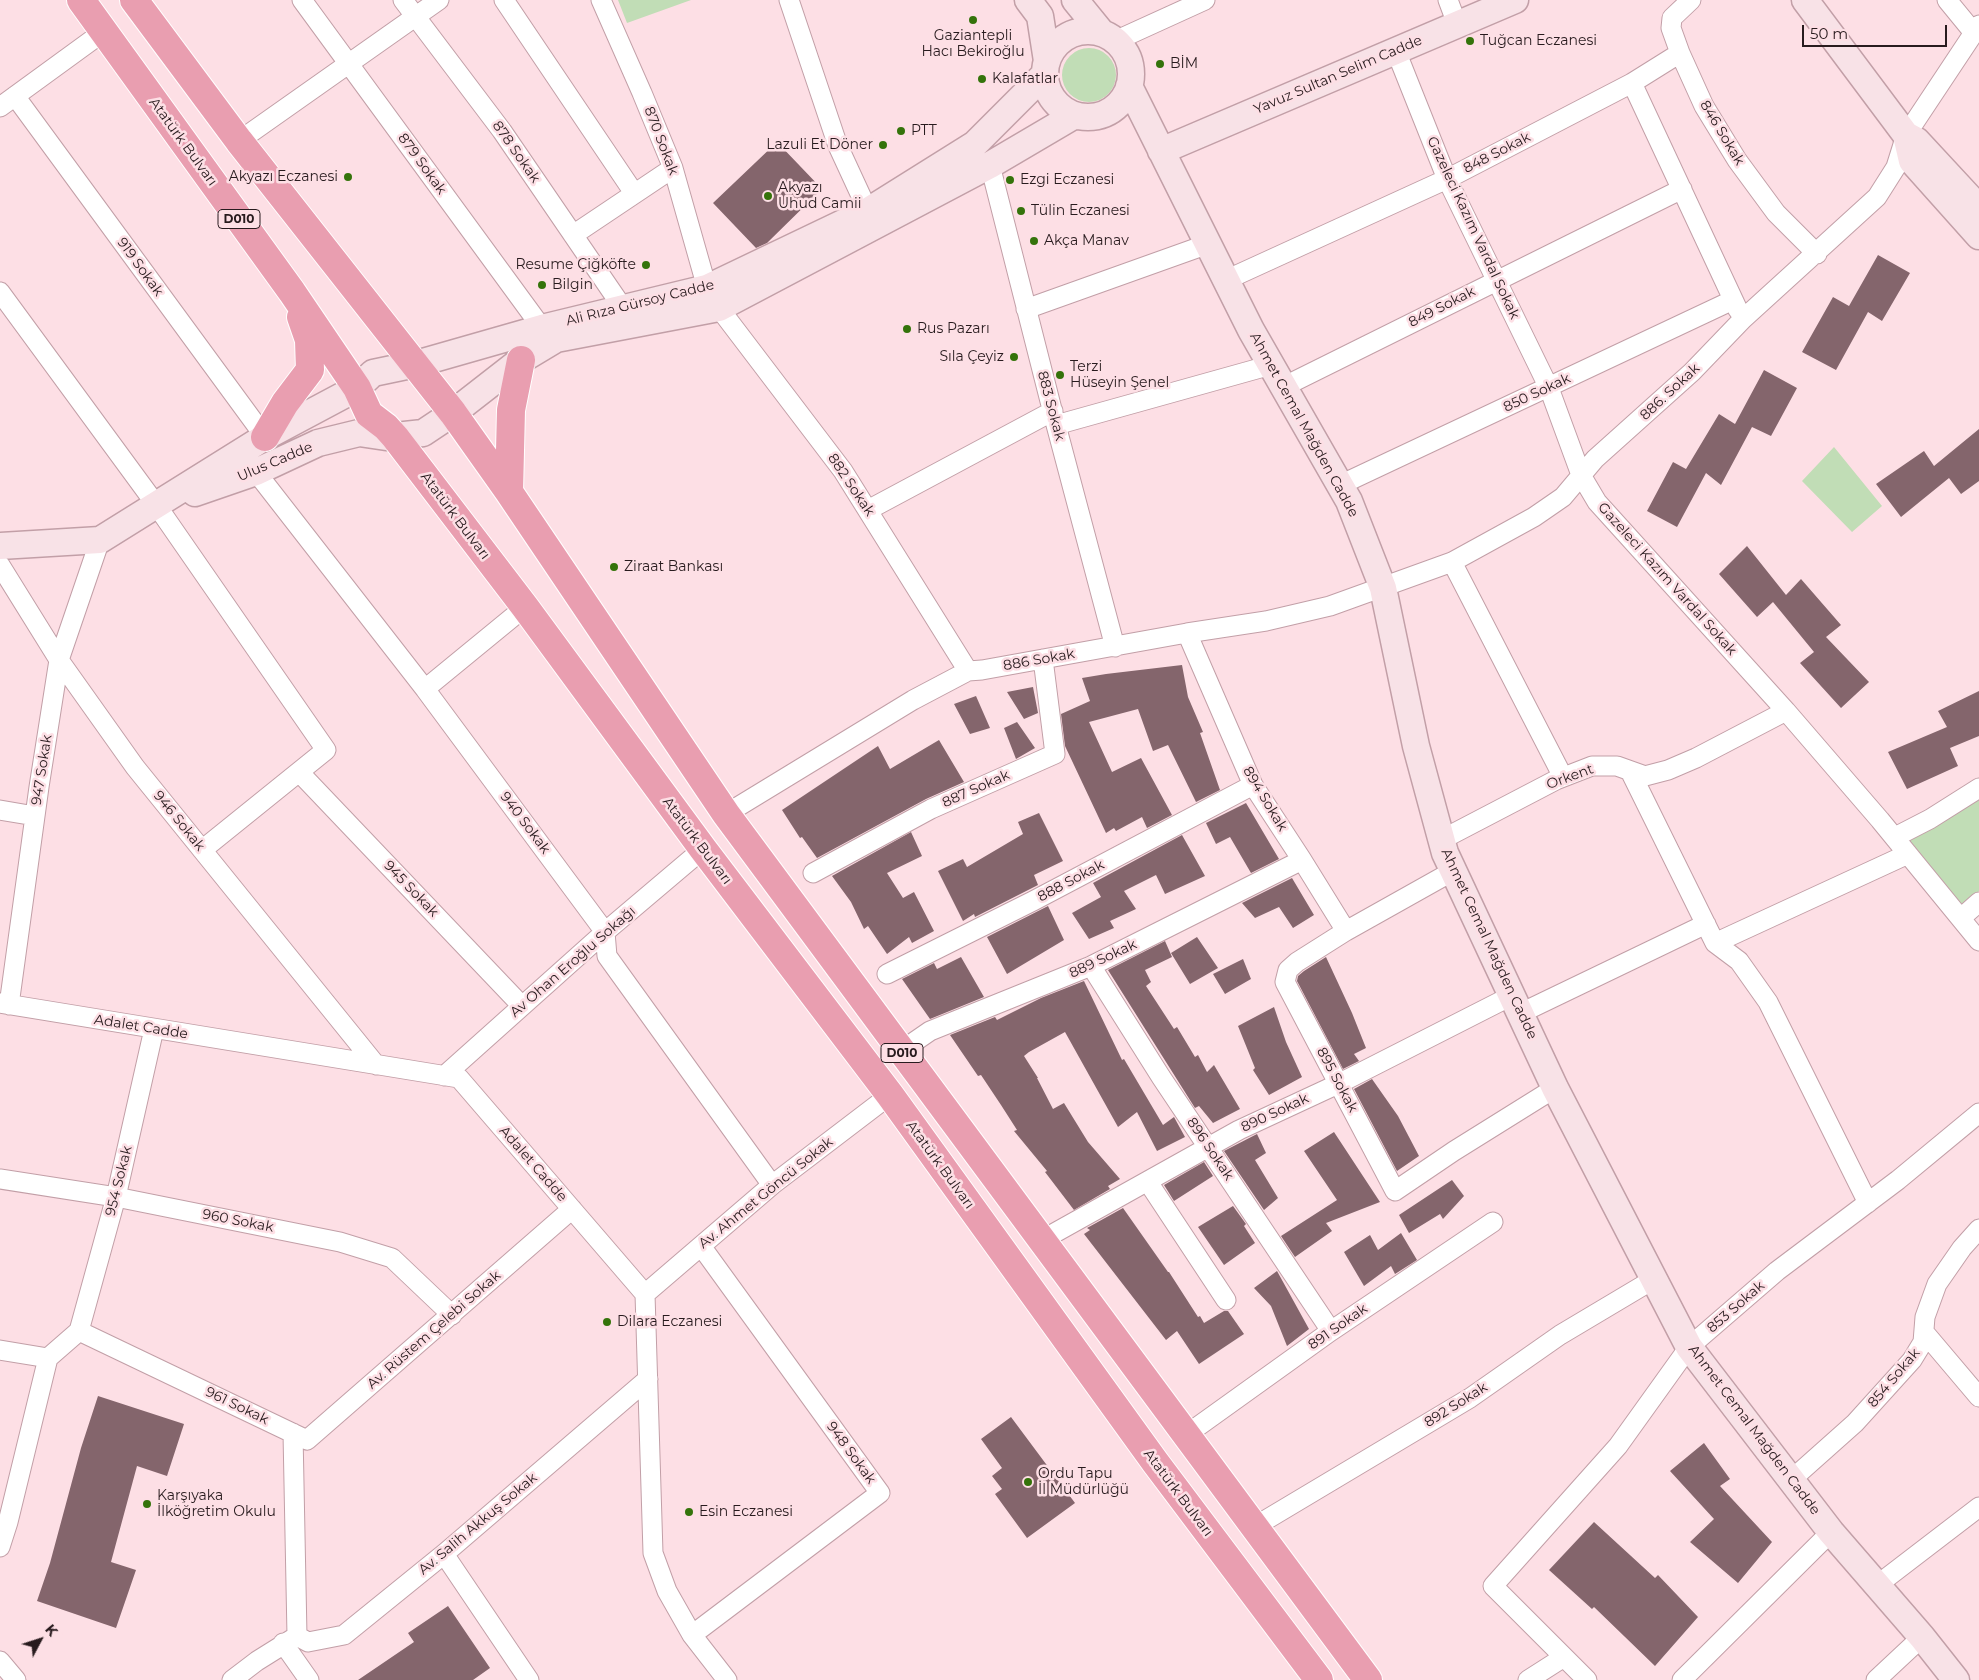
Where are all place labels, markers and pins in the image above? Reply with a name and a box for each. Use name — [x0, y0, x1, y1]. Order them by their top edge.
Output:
marker: Gaziantepli Hacı Bekiroğlu — [967, 14, 979, 26]
place label: Gaziantepli Hacı Bekiroğlu — [921, 28, 1025, 60]
place label: Tuğcan Eczanesi — [1480, 33, 1597, 49]
marker: Tuğcan Eczanesi — [1464, 35, 1476, 47]
place label: BİM — [1170, 56, 1198, 72]
marker: BİM — [1154, 58, 1166, 70]
place label: Kalafatlar — [992, 71, 1058, 87]
marker: Kalafatlar — [976, 73, 988, 85]
place label: PTT — [911, 123, 937, 139]
marker: PTT — [895, 125, 907, 137]
place label: Lazuli Et Döner — [766, 137, 873, 153]
marker: Lazuli Et Döner — [877, 139, 889, 151]
place label: Akyazı Eczanesi — [229, 169, 338, 185]
marker: Akyazı Eczanesi — [342, 171, 354, 183]
place label: Ezgi Eczanesi — [1020, 172, 1114, 188]
marker: Ezgi Eczanesi — [1004, 174, 1016, 186]
place label: Akyazı Uhud Camii — [778, 180, 862, 212]
marker: Akyazı Uhud Camii — [762, 190, 774, 202]
place label: Tülin Eczanesi — [1031, 203, 1130, 219]
marker: Tülin Eczanesi — [1015, 205, 1027, 217]
place label: Akça Manav — [1044, 233, 1129, 249]
marker: Akça Manav — [1028, 235, 1040, 247]
place label: Resume Çiğköfte — [515, 257, 636, 273]
marker: Resume Çiğköfte — [640, 259, 652, 271]
place label: Bilgin — [552, 277, 593, 293]
marker: Bilgin — [536, 279, 548, 291]
place label: Rus Pazarı — [917, 321, 990, 337]
marker: Rus Pazarı — [901, 323, 913, 335]
place label: Sıla Çeyiz — [939, 349, 1004, 365]
marker: Sıla Çeyiz — [1008, 351, 1020, 363]
place label: Terzi Hüseyin Şenel — [1070, 359, 1169, 392]
marker: Terzi Hüseyin Şenel — [1054, 369, 1066, 381]
place label: Ziraat Bankası — [624, 559, 723, 575]
marker: Ziraat Bankası — [608, 561, 620, 573]
place label: Dilara Eczanesi — [617, 1314, 722, 1330]
marker: Dilara Eczanesi — [601, 1316, 613, 1328]
place label: Ordu Tapu İl Müdürlüğü — [1038, 1466, 1129, 1498]
marker: Ordu Tapu İl Müdürlüğü — [1022, 1476, 1034, 1488]
place label: Karşıyaka İlköğretim Okulu — [157, 1488, 276, 1520]
marker: Karşıyaka İlköğretim Okulu — [141, 1498, 153, 1510]
place label: Esin Eczanesi — [699, 1504, 793, 1520]
marker: Esin Eczanesi — [683, 1506, 695, 1518]

